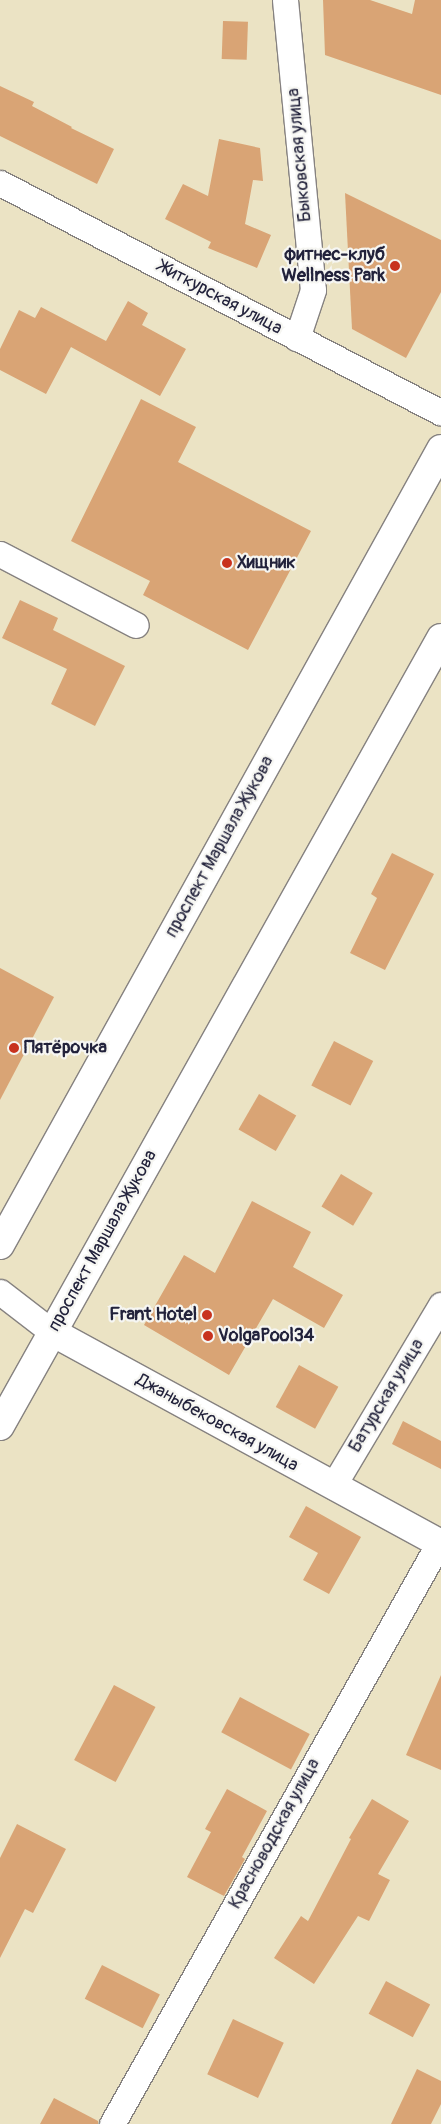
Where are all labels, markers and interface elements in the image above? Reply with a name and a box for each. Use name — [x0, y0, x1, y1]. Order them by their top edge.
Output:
street label: Быковская улица — [283, 87, 317, 223]
place label: фитнес-клуб Wellness Park — [282, 245, 385, 288]
street label: Житкурская улица — [154, 256, 286, 340]
marker: фитнес-клуб Wellness Park — [389, 260, 401, 272]
place label: Хищник — [237, 552, 295, 574]
marker: Хищник — [221, 557, 233, 569]
street label: проспект Маршала Жукова — [161, 753, 279, 941]
place label: Пятёрочка — [24, 1037, 107, 1059]
marker: Пятёрочка — [8, 1042, 20, 1054]
street label: проспект Маршала Жукова — [44, 1147, 162, 1335]
place label: Frant Hotel — [109, 1304, 197, 1326]
marker: Frant Hotel — [201, 1309, 213, 1321]
place label: VolgaPool34 — [218, 1325, 314, 1347]
marker: VolgaPool34 — [202, 1330, 214, 1342]
street label: Батурская улица — [345, 1335, 429, 1457]
street label: Джаныбековская улица — [132, 1369, 302, 1477]
street label: Красноводская улица — [225, 1755, 325, 1913]

